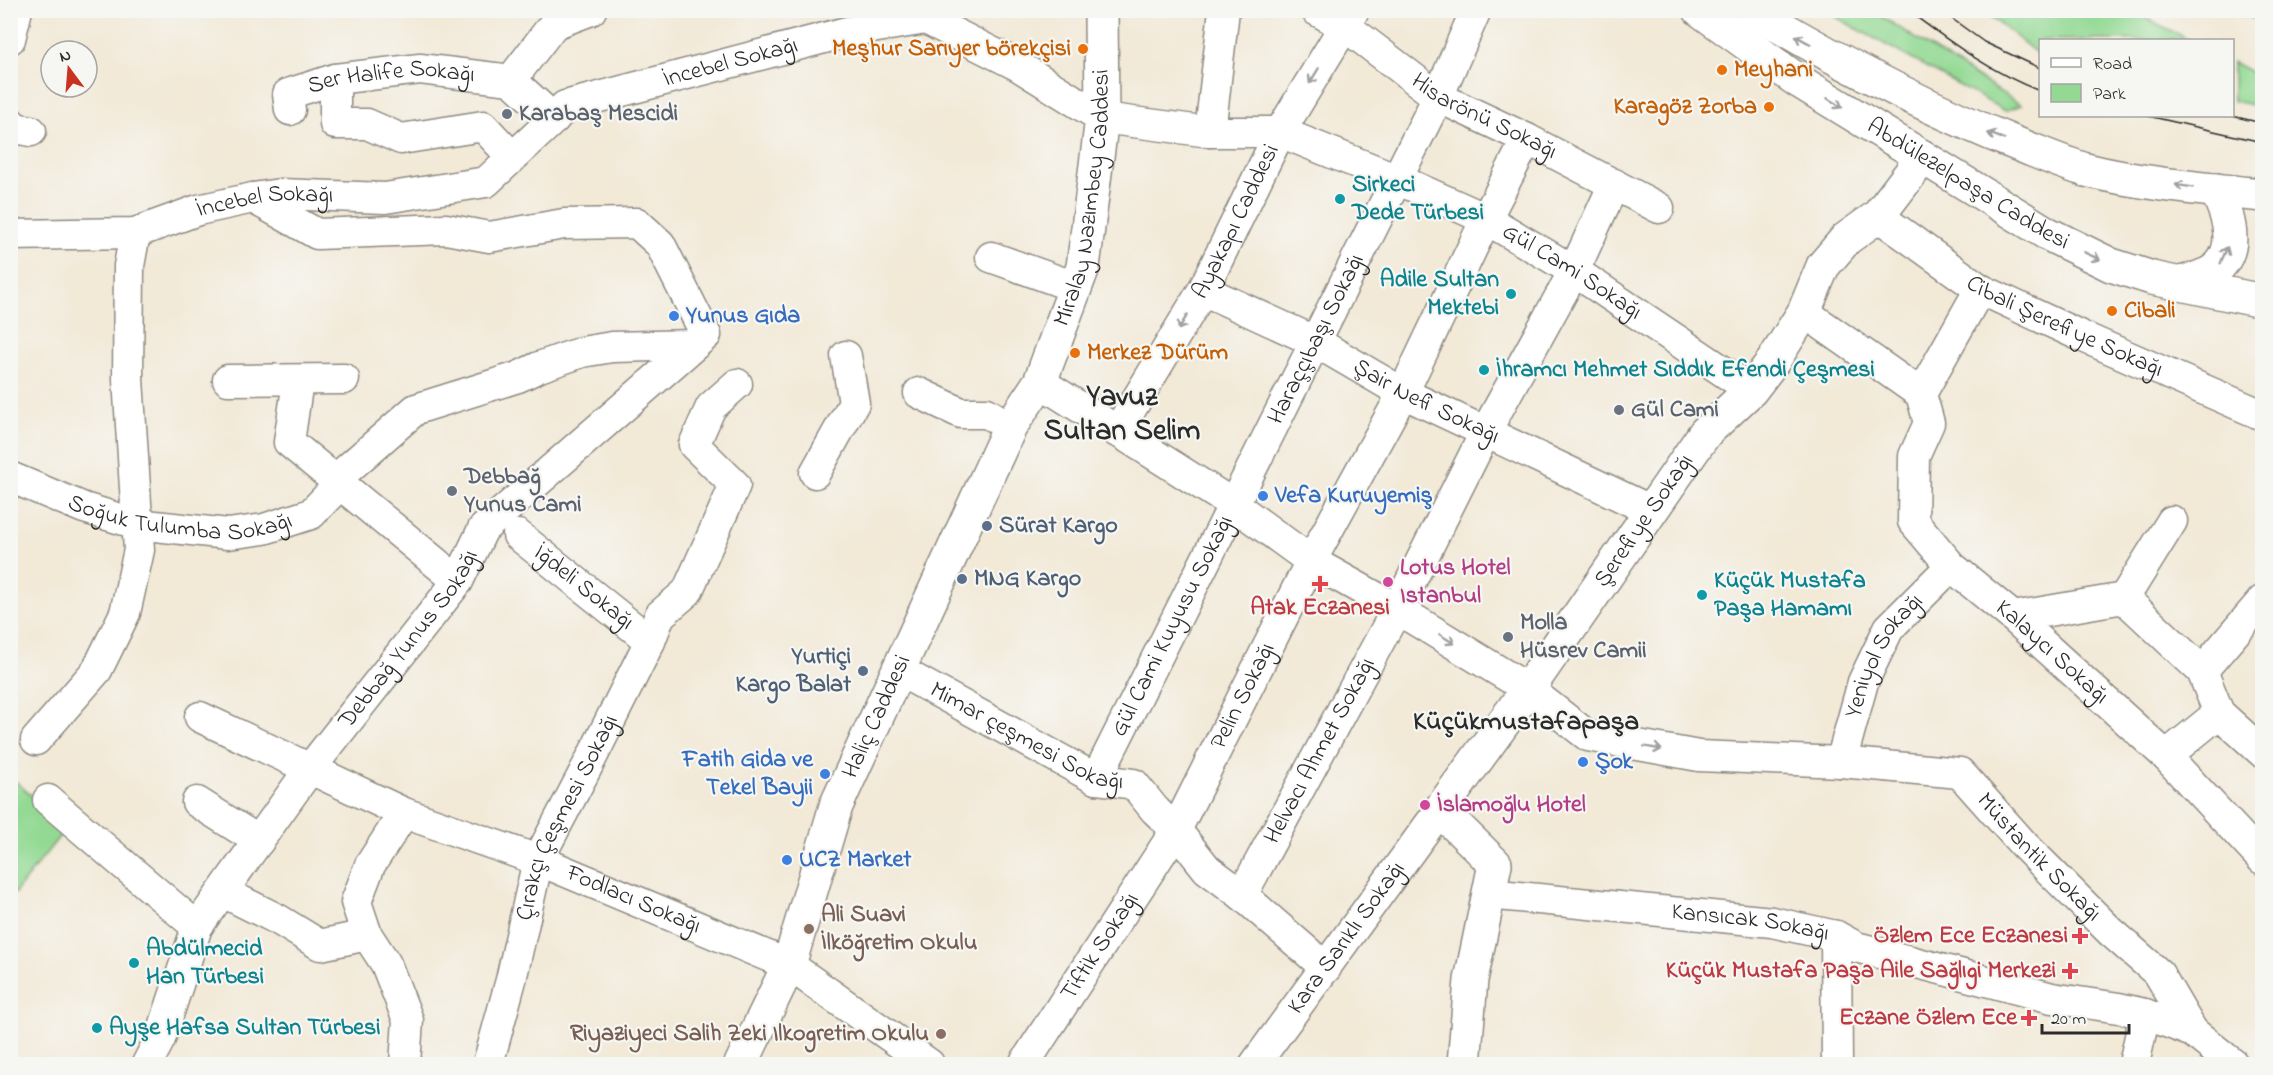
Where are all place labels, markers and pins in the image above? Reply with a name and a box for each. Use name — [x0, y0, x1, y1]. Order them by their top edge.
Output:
place label: Meşhur Sarıyer börekçisi — [832, 32, 1071, 68]
marker: Meşhur Sarıyer börekçisi — [1076, 42, 1090, 56]
place label: Meyhani — [1734, 53, 1813, 89]
marker: Meyhani — [1715, 63, 1729, 77]
place label: Karagöz Zorba — [1613, 90, 1757, 126]
place label: Karabaş Mescidi — [519, 97, 678, 132]
marker: Karagöz Zorba — [1762, 100, 1776, 114]
marker: Karabaş Mescidi — [500, 107, 514, 121]
place label: Sirkeci Dede Türbesi — [1351, 168, 1484, 231]
marker: Sirkeci Dede Türbesi — [1333, 192, 1347, 206]
place label: Adile Sultan Mektebi — [1380, 263, 1499, 326]
marker: Adile Sultan Mektebi — [1504, 287, 1518, 301]
place label: Cibali — [2124, 294, 2175, 329]
place label: Yunus Gıda — [685, 299, 800, 334]
marker: Cibali — [2105, 304, 2119, 318]
marker: Yunus Gıda — [667, 309, 681, 323]
place label: Merkez Dürüm — [1087, 336, 1228, 371]
marker: Merkez Dürüm — [1068, 346, 1082, 360]
place label: İhramcı Mehmet Sıddık Efendi Çeşmesi — [1496, 353, 1875, 388]
marker: İhramcı Mehmet Sıddık Efendi Çeşmesi — [1477, 363, 1491, 377]
place label: Gül Cami — [1631, 393, 1719, 428]
marker: Gül Cami — [1612, 403, 1626, 417]
place label: Debbağ Yunus Cami — [463, 460, 581, 523]
place label: Vefa Kuruyemiş — [1274, 479, 1433, 515]
marker: Debbağ Yunus Cami — [445, 484, 459, 498]
marker: Vefa Kuruyemiş — [1256, 489, 1270, 503]
place label: Sürat Kargo — [999, 509, 1118, 545]
marker: Sürat Kargo — [980, 519, 994, 533]
place label: Lotus Hotel Istanbul — [1400, 551, 1511, 614]
place label: MNG Kargo — [974, 562, 1081, 598]
place label: Küçük Mustafa Paşa Hamamı — [1714, 564, 1866, 627]
marker: MNG Kargo — [955, 572, 969, 586]
marker: Lotus Hotel Istanbul — [1381, 575, 1395, 589]
marker: Atak Eczanesi — [1313, 577, 1327, 591]
marker: Küçük Mustafa Paşa Hamamı — [1695, 588, 1709, 602]
place label: Atak Eczanesi — [1250, 591, 1390, 626]
place label: Molla Hüsrev Camii — [1520, 606, 1647, 669]
marker: Molla Hüsrev Camii — [1501, 630, 1515, 644]
place label: Yurtiçi Kargo Balat — [736, 640, 852, 704]
marker: Yurtiçi Kargo Balat — [856, 664, 870, 678]
place label: Fatih Gida ve Tekel Bayii — [681, 743, 814, 807]
place label: Şok — [1595, 745, 1633, 780]
marker: Şok — [1576, 755, 1590, 769]
marker: Fatih Gida ve Tekel Bayii — [818, 767, 832, 781]
place label: İslamoğlu Hotel — [1437, 788, 1586, 824]
marker: İslamoğlu Hotel — [1418, 798, 1432, 812]
place label: UCZ Market — [799, 843, 912, 878]
marker: UCZ Market — [780, 853, 794, 867]
place label: Ali Suavi İlköğretim Okulu — [821, 898, 978, 962]
place label: Özlem Ece Eczanesi — [1873, 919, 2068, 954]
marker: Ali Suavi İlköğretim Okulu — [802, 922, 816, 936]
marker: Özlem Ece Eczanesi — [2073, 929, 2087, 943]
place label: Abdülmecid Han Türbesi — [146, 932, 264, 995]
place label: Küçük Mustafa Paşa Aile Sağlıgi Merkezi — [1666, 954, 2056, 990]
marker: Abdülmecid Han Türbesi — [127, 956, 141, 970]
marker: Küçük Mustafa Paşa Aile Sağlıgi Merkezi — [2061, 962, 2079, 980]
place label: Eczane Özlem Ece — [1839, 1001, 2018, 1036]
place label: Ayşe Hafsa Sultan Türbesi — [109, 1011, 381, 1047]
marker: Eczane Özlem Ece — [2022, 1011, 2036, 1025]
place label: Riyaziyeci Salih Zeki Ilkogretim Okulu — [570, 1017, 929, 1053]
marker: Ayşe Hafsa Sultan Türbesi — [90, 1021, 104, 1035]
marker: Riyaziyeci Salih Zeki Ilkogretim Okulu — [934, 1027, 948, 1041]

